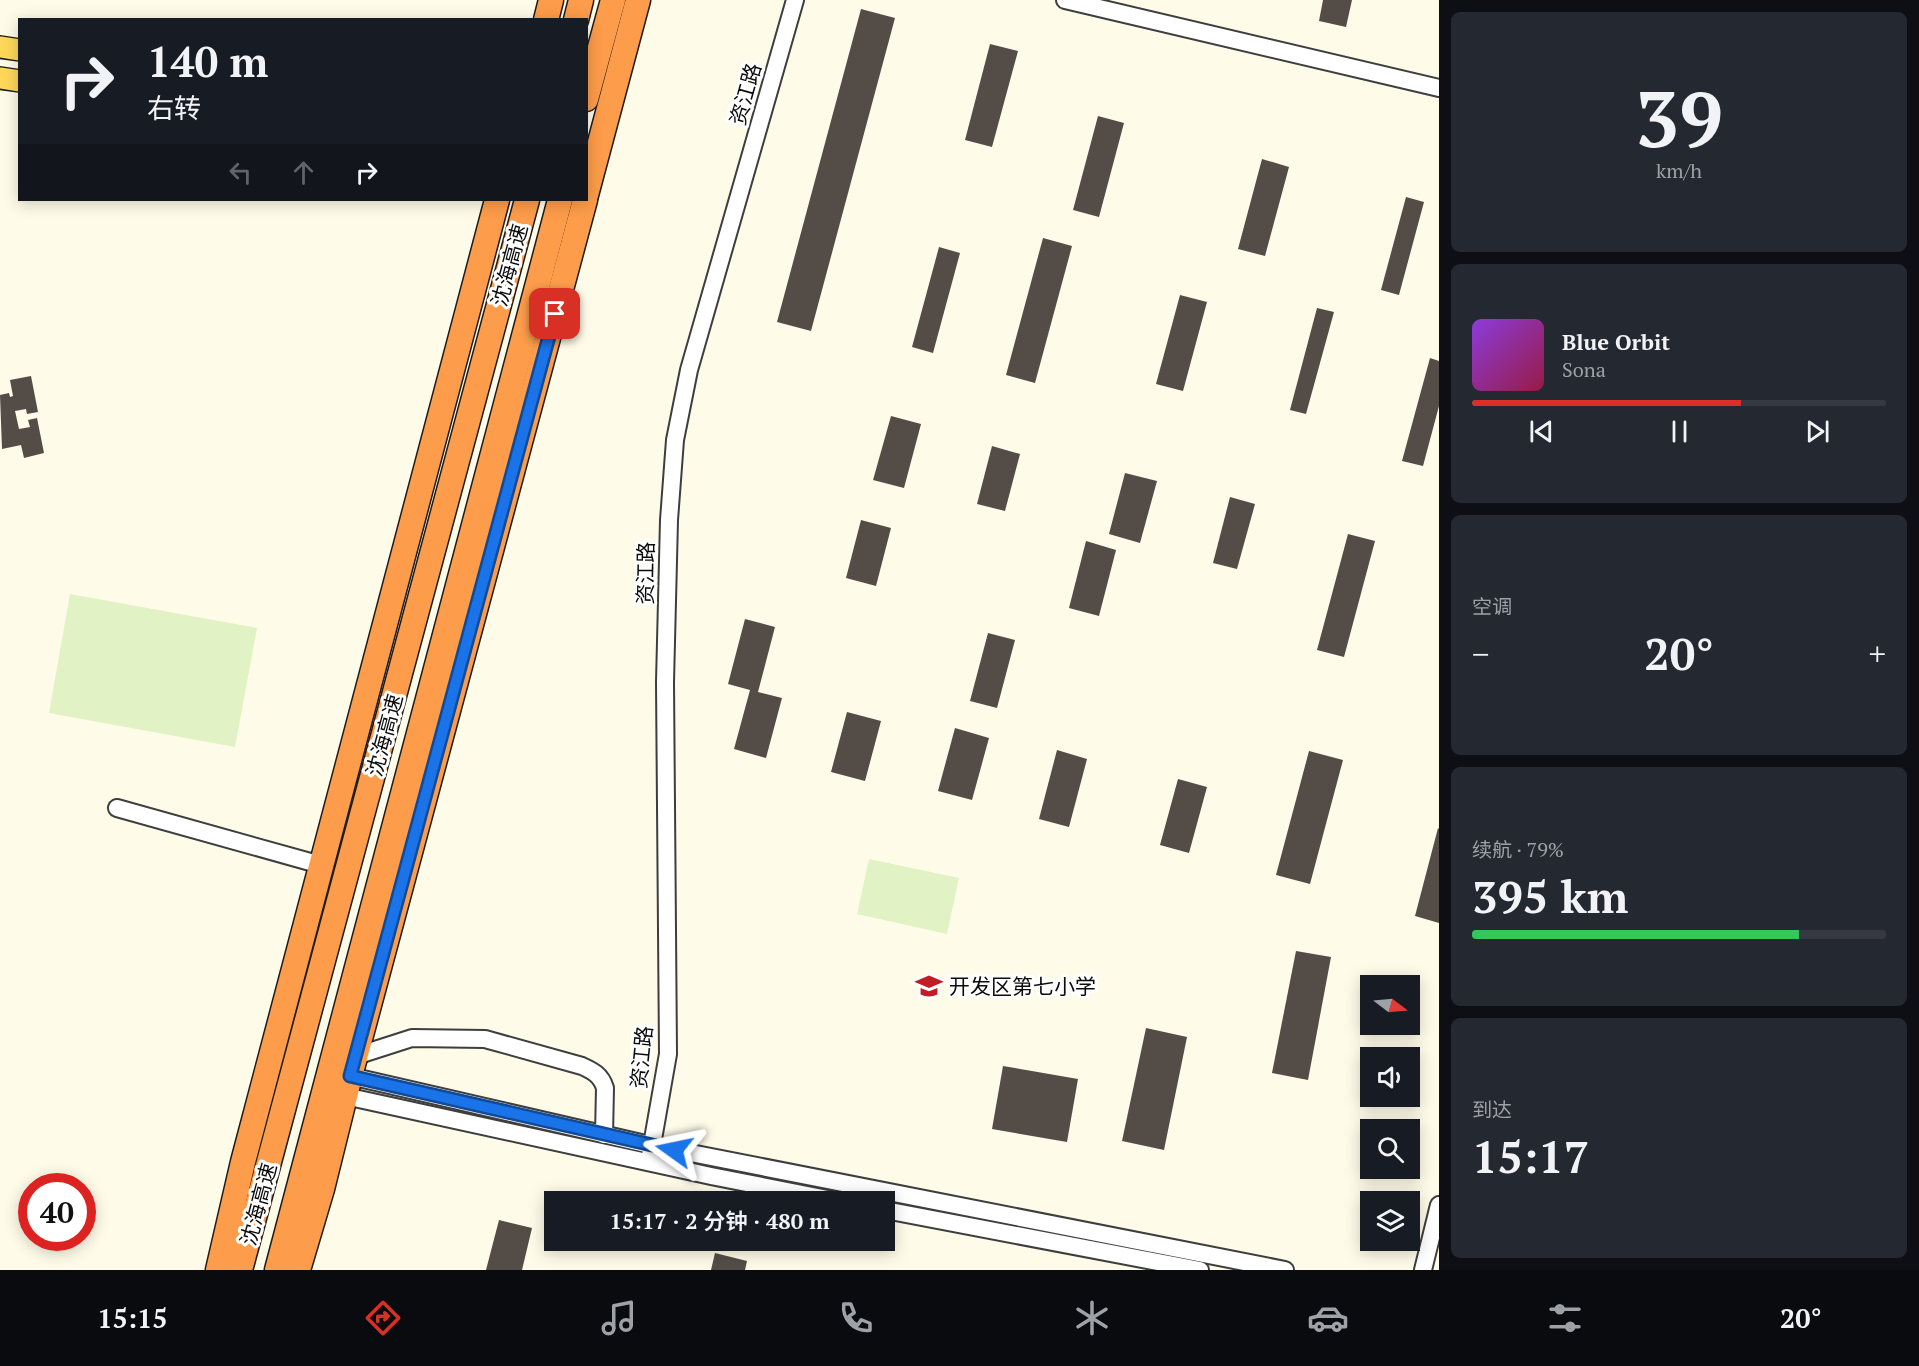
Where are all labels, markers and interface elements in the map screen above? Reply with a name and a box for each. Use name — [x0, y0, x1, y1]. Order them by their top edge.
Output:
text: 140 m — [147, 33, 268, 89]
icon: right — [48, 42, 126, 120]
street label: 资江路 — [723, 60, 767, 128]
text: 39 — [1635, 66, 1723, 169]
text: 右转 — [147, 90, 201, 126]
icon: left — [224, 156, 257, 189]
icon: ahead — [287, 156, 320, 189]
icon: right — [350, 156, 383, 189]
text: km/h — [1656, 157, 1702, 184]
street label: 沈海高速 — [485, 221, 533, 309]
pin — [529, 288, 580, 339]
icon: arrive — [538, 297, 571, 330]
text: Blue Orbit — [1562, 327, 1670, 356]
text: Sona — [1562, 356, 1606, 383]
icon: previous — [1525, 415, 1558, 448]
icon: pause — [1663, 415, 1696, 448]
icon: next — [1801, 415, 1834, 448]
street label: 资江路 — [630, 541, 660, 605]
text: 空调 — [1472, 593, 1512, 620]
text: 20° — [1644, 623, 1714, 683]
text: − — [1472, 632, 1490, 675]
text: + — [1868, 632, 1886, 675]
street label: 沈海高速 — [360, 691, 408, 779]
text: 续航 · 79% — [1472, 836, 1564, 863]
text: 395 km — [1472, 866, 1628, 926]
school or university icon: 开发区第七小学 — [914, 971, 944, 1001]
place label: 开发区第七小学 — [949, 972, 1096, 1000]
north arrow — [1360, 975, 1420, 1035]
map controls — [1360, 975, 1420, 1251]
street label: 资江路 — [624, 1024, 658, 1090]
button: sound — [1360, 1047, 1420, 1107]
text: 到达 — [1472, 1096, 1512, 1123]
position arrow — [642, 1118, 706, 1182]
button: search — [1360, 1119, 1420, 1179]
text: 15:17 — [1472, 1126, 1589, 1186]
street label: 沈海高速 — [234, 1160, 282, 1248]
speed limit sign: 40 — [18, 1173, 96, 1251]
button: layers — [1360, 1191, 1420, 1251]
text: 15:17 · 2 分钟 · 480 m — [610, 1206, 829, 1235]
icon: directions — [362, 1297, 404, 1339]
icon: music — [598, 1297, 640, 1339]
icon: phone — [835, 1297, 877, 1339]
icon: climate — [1071, 1297, 1113, 1339]
icon: car — [1307, 1297, 1349, 1339]
icon: filters — [1544, 1297, 1586, 1339]
text: 15:15 — [97, 1300, 167, 1336]
text: 20° — [1780, 1300, 1822, 1336]

